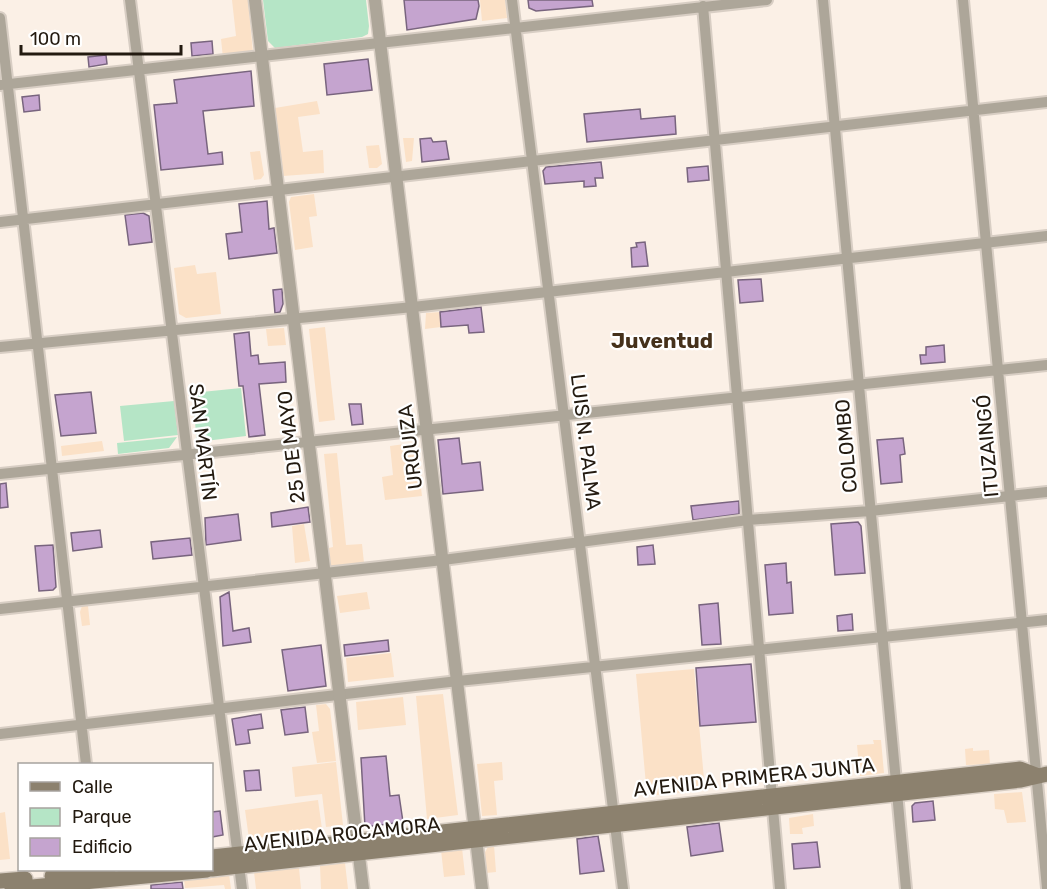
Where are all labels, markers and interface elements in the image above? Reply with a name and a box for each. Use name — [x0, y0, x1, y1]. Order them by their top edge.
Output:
scale bar — [21, 18, 182, 56]
text: 100 m — [30, 28, 81, 50]
district label: Juventud — [611, 328, 713, 353]
street label: LUIS N. PALMA — [566, 372, 606, 512]
street label: SAN MARTÍN — [184, 382, 222, 502]
street label: 25 DE MAYO — [272, 389, 310, 505]
street label: ITUZAINGÓ — [971, 394, 1003, 498]
street label: COLOMBO — [830, 398, 862, 494]
street label: URQUIZA — [393, 403, 427, 491]
street label: AVENIDA PRIMERA JUNTA — [632, 752, 876, 802]
legend — [18, 763, 213, 871]
text: Calle — [72, 776, 113, 798]
text: Parque — [72, 806, 132, 828]
street label: AVENIDA ROCAMORA — [243, 812, 441, 856]
text: Edificio — [72, 836, 132, 858]

